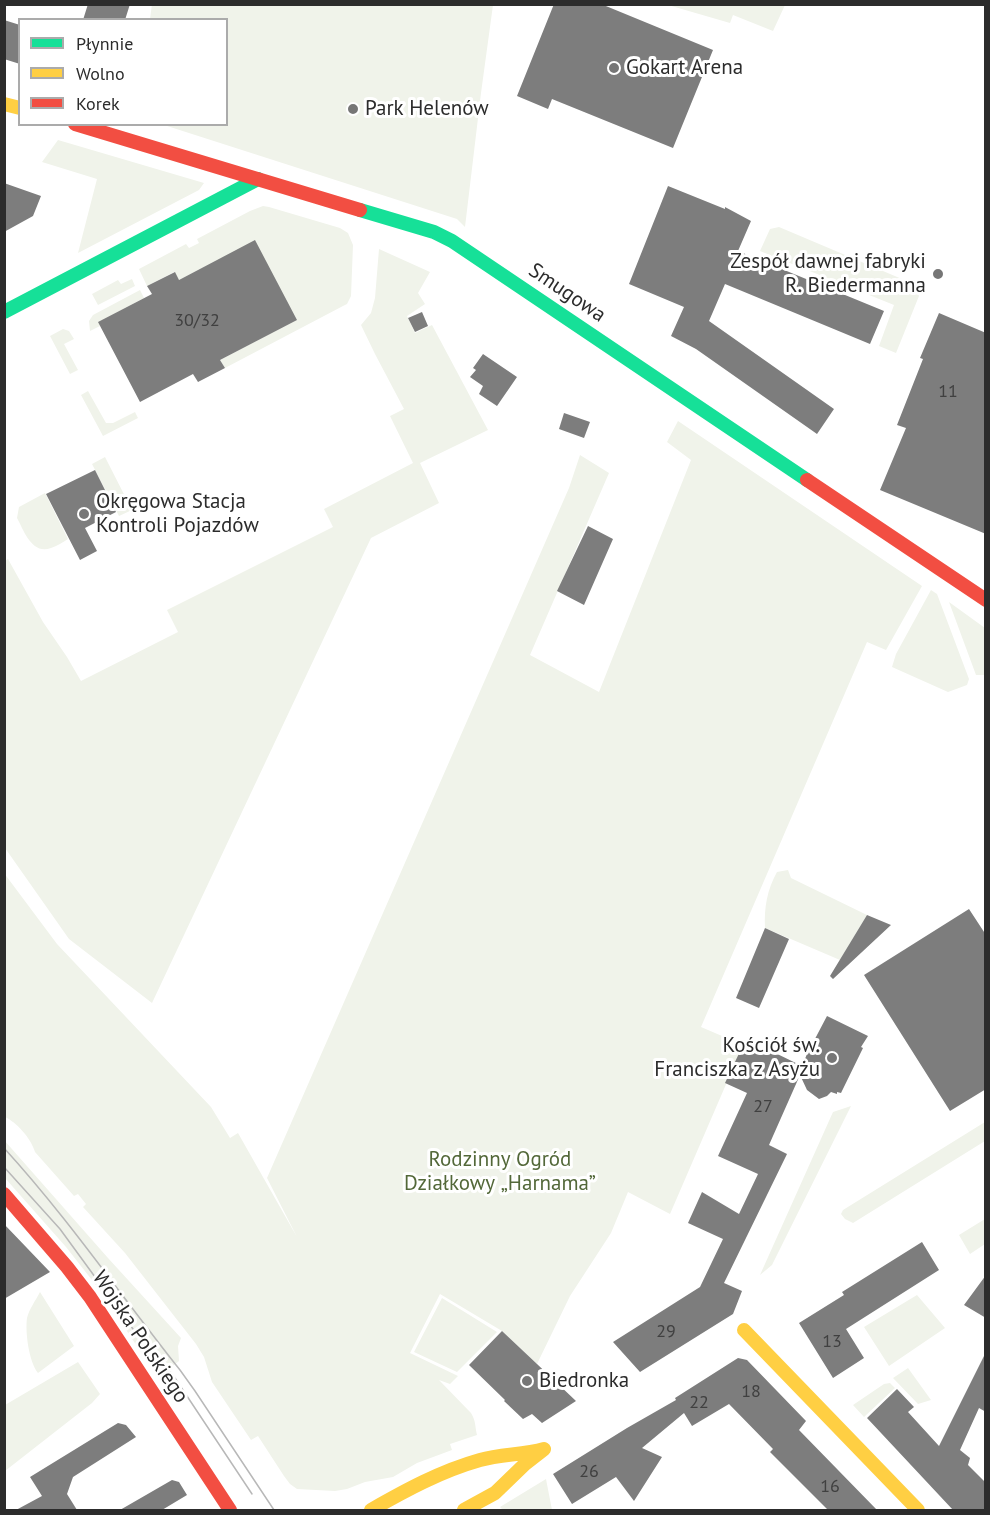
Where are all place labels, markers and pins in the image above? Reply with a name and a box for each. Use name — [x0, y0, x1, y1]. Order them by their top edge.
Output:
place label: Gokart Arena — [626, 55, 743, 81]
marker: Gokart Arena — [607, 61, 621, 75]
place label: Park Helenów — [365, 96, 489, 122]
marker: Park Helenów — [346, 102, 360, 116]
place label: Zespół dawnej fabryki R. Biedermanna — [730, 249, 926, 299]
marker: Zespół dawnej fabryki R. Biedermanna — [931, 267, 945, 281]
place label: Okręgowa Stacja Kontroli Pojazdów — [96, 489, 259, 539]
marker: Okręgowa Stacja Kontroli Pojazdów — [77, 507, 91, 521]
place label: Kościół św. Franciszka z Asyżu — [654, 1033, 820, 1083]
marker: Kościół św. Franciszka z Asyżu — [825, 1051, 839, 1065]
place label: Biedronka — [539, 1368, 629, 1394]
marker: Biedronka — [520, 1374, 534, 1388]

